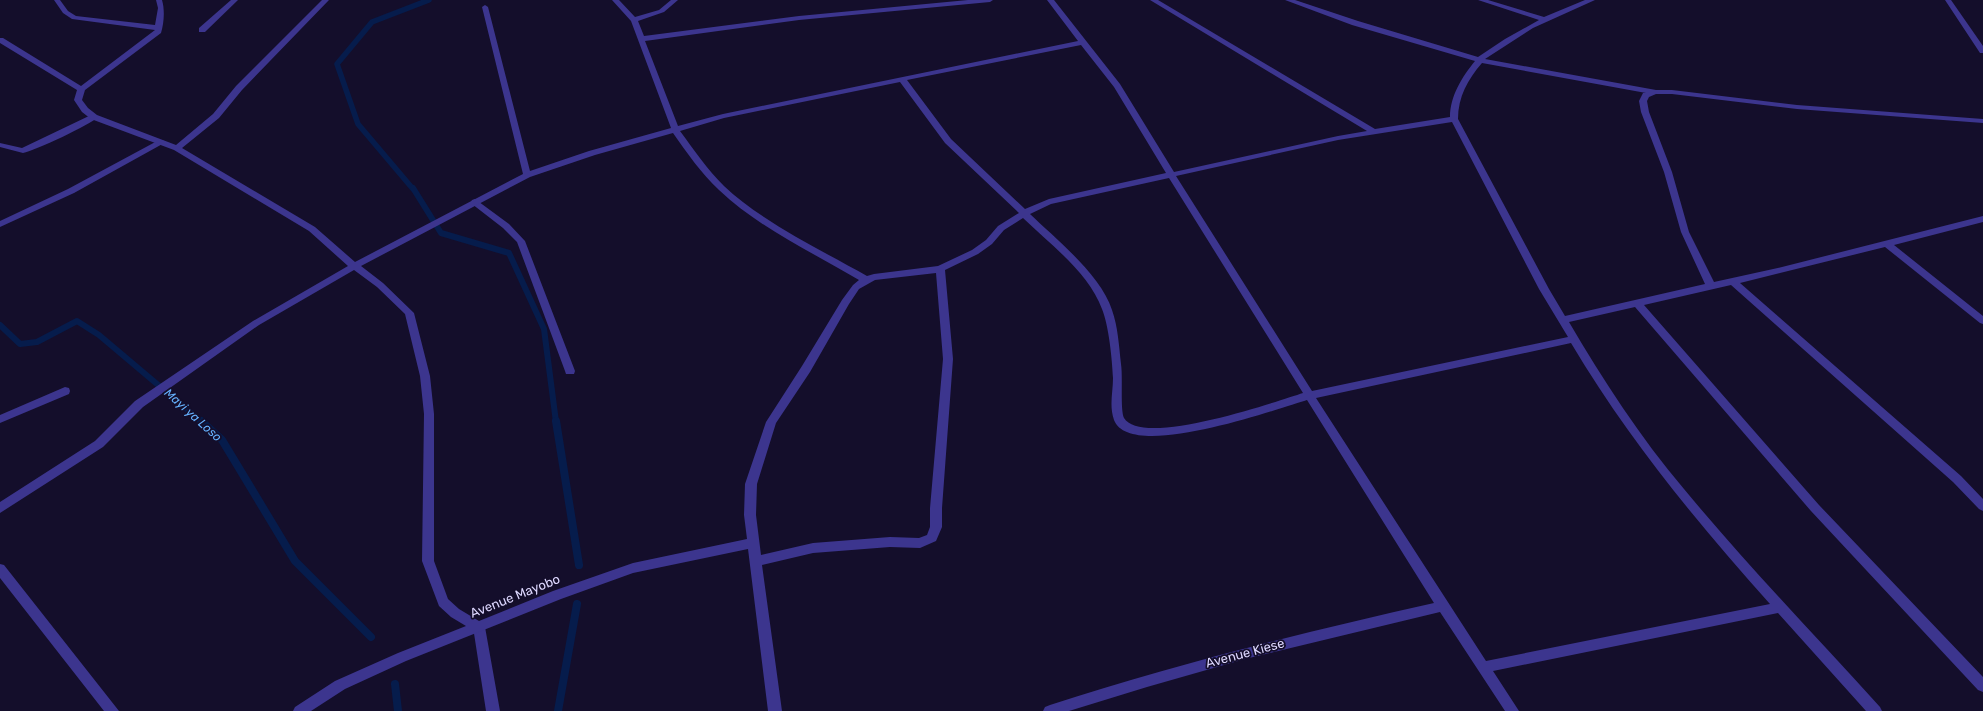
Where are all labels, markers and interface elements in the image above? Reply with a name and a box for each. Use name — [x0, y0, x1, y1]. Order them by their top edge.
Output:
water label: Mayi ya Loso — [162, 386, 224, 444]
street label: Avenue Mayobo — [468, 571, 562, 621]
street label: Avenue Kiese — [1204, 635, 1286, 671]

